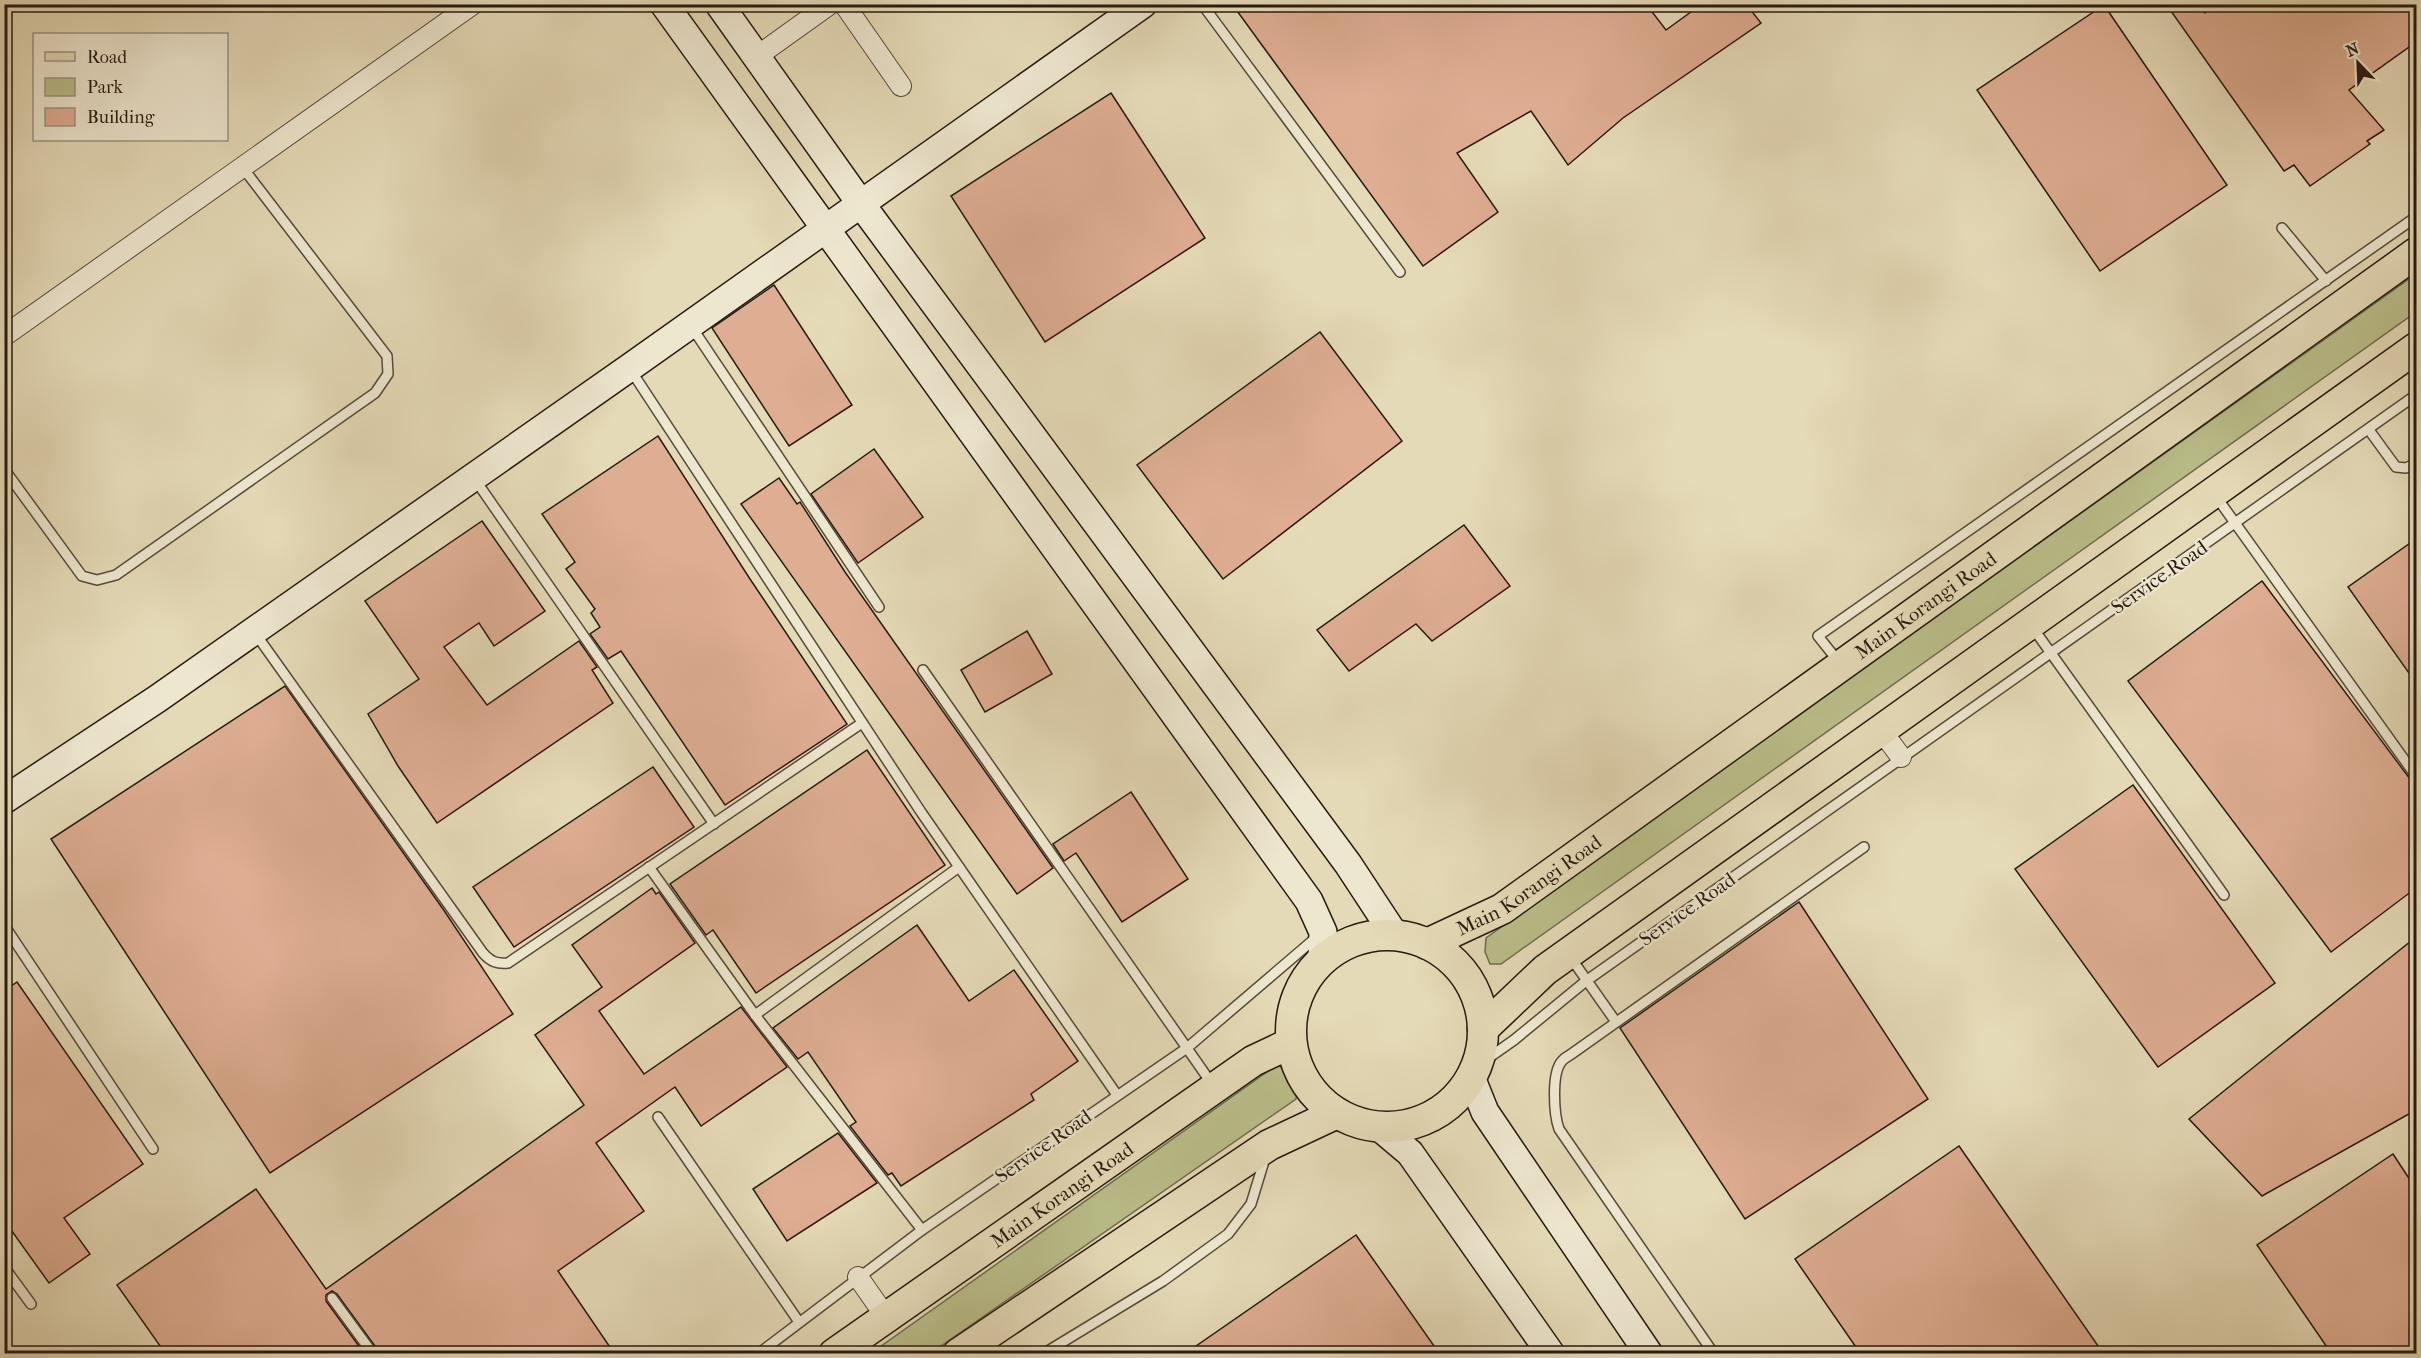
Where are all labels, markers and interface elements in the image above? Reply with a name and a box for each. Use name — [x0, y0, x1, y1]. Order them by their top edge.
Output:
legend — [33, 33, 228, 141]
north arrow — [2328, 33, 2388, 93]
text: N — [2343, 38, 2362, 61]
text: Road — [87, 47, 127, 68]
text: Park — [87, 77, 124, 98]
text: Building — [87, 107, 155, 128]
street label: Service Road — [2107, 535, 2213, 619]
street label: Main Korangi Road — [1851, 546, 2002, 664]
street label: Main Korangi Road — [1453, 830, 1607, 941]
street label: Service Road — [1635, 867, 1741, 951]
street label: Service Road — [991, 1104, 1097, 1188]
street label: Main Korangi Road — [986, 1137, 1139, 1253]

